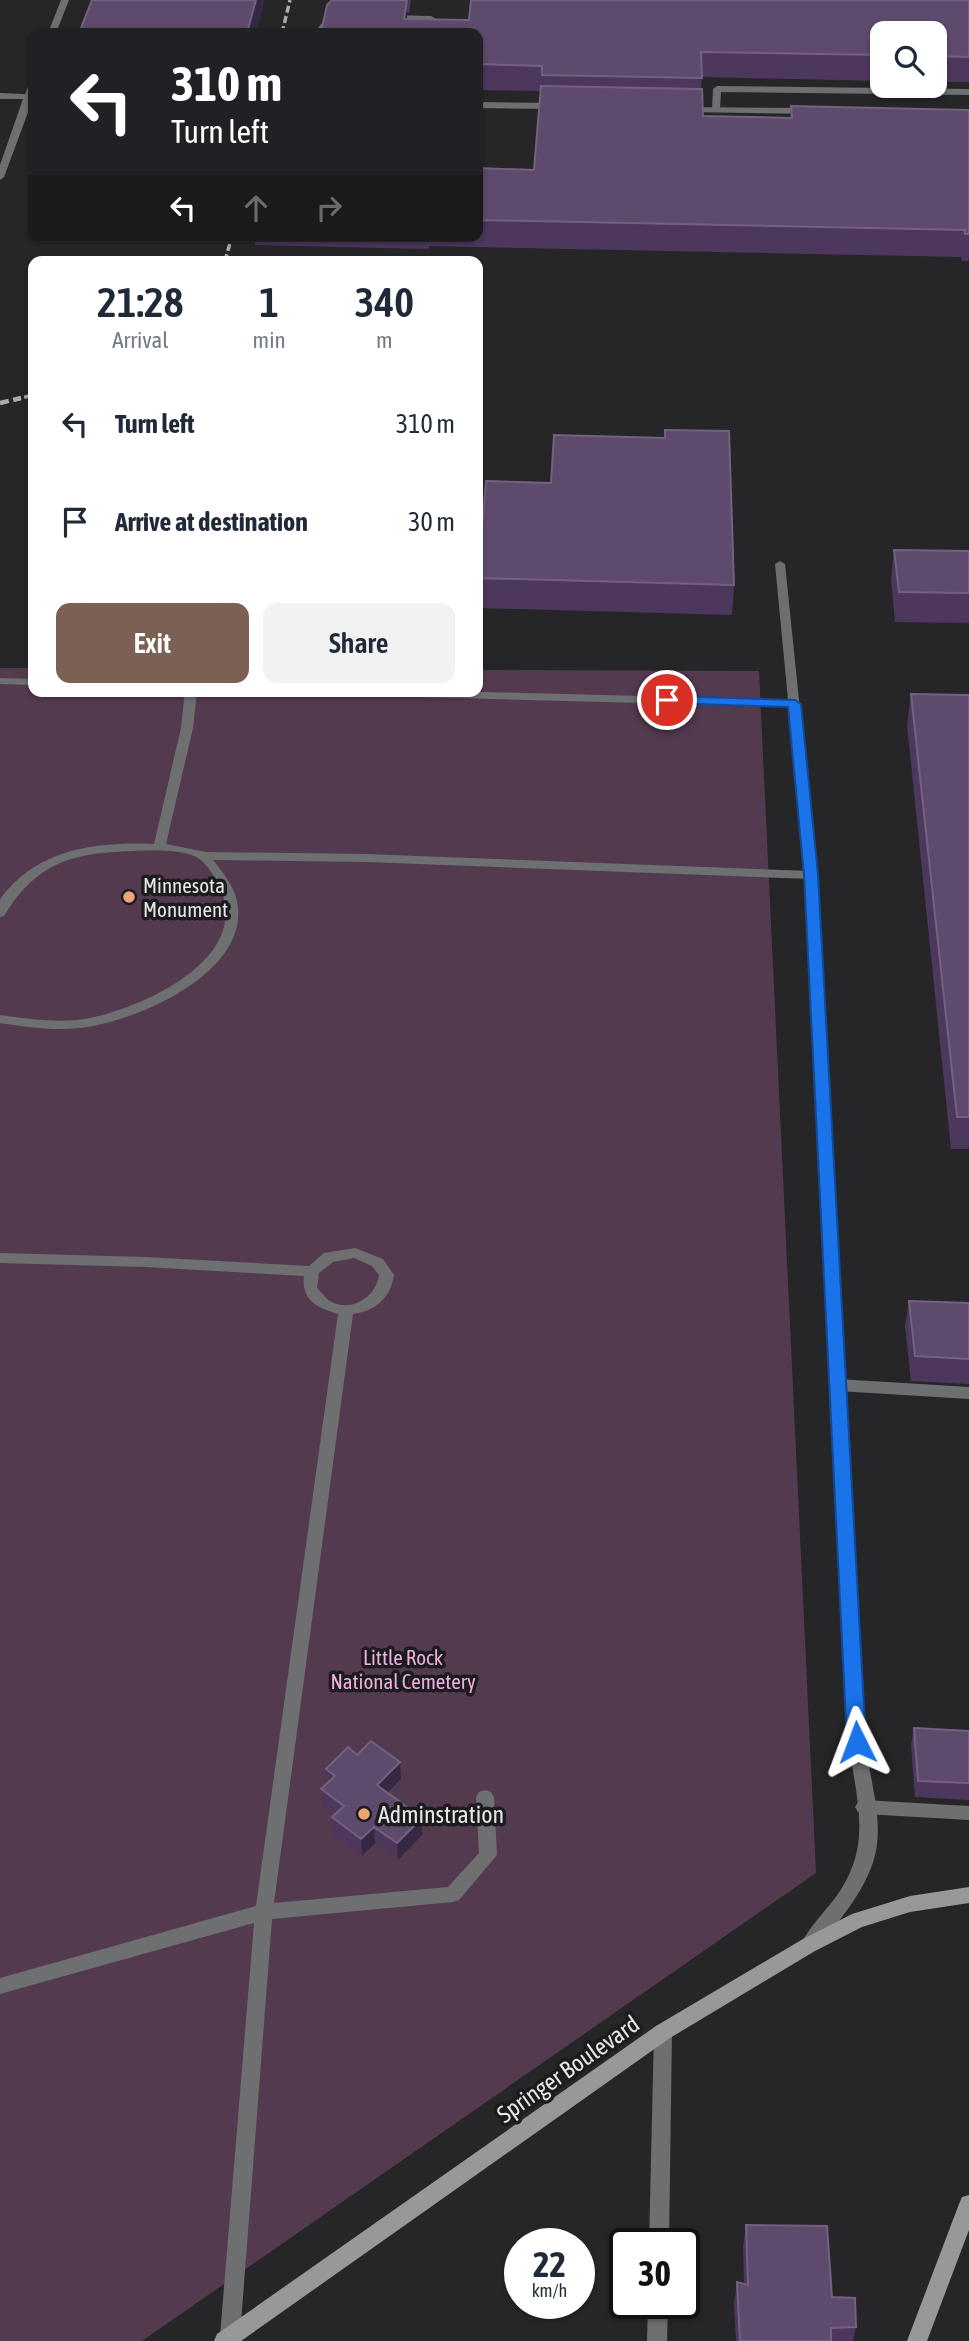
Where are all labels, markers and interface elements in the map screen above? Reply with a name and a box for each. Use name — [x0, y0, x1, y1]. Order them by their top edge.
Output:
map controls — [870, 21, 947, 98]
button: search — [870, 21, 947, 98]
text: 310 m — [171, 55, 282, 111]
icon: left — [56, 56, 147, 147]
text: Turn left — [171, 113, 269, 150]
icon: left — [164, 189, 202, 227]
icon: ahead — [237, 189, 275, 227]
icon: right — [310, 189, 348, 227]
text: 21:28 — [97, 278, 184, 326]
text: 1 — [259, 278, 279, 326]
text: 340 — [355, 278, 414, 326]
text: Arrival — [112, 327, 168, 353]
text: min — [253, 327, 286, 353]
text: m — [376, 327, 393, 353]
icon: left — [56, 405, 94, 443]
text: Turn left — [115, 409, 195, 439]
text: 310 m — [396, 409, 455, 439]
icon: arrive — [56, 503, 94, 541]
text: Arrive at destination — [115, 507, 308, 537]
text: 30 m — [408, 507, 455, 537]
button: Exit — [56, 603, 249, 683]
button: Share — [263, 603, 455, 683]
pin — [637, 670, 697, 730]
icon: arrive — [648, 681, 686, 719]
place label: Minnesota Monument — [143, 873, 228, 921]
marker: Minnesota Monument — [121, 889, 137, 905]
park label: Little Rock National Cemetery — [330, 1645, 476, 1693]
position arrow — [820, 1705, 894, 1779]
place label: Adminstration — [378, 1801, 504, 1828]
marker: Adminstration — [356, 1806, 372, 1822]
street label: Springer Boulevard — [492, 2010, 644, 2128]
speed limit sign: 30 — [609, 2228, 700, 2319]
text: 22 — [533, 2244, 566, 2284]
text: km/h — [532, 2280, 567, 2301]

